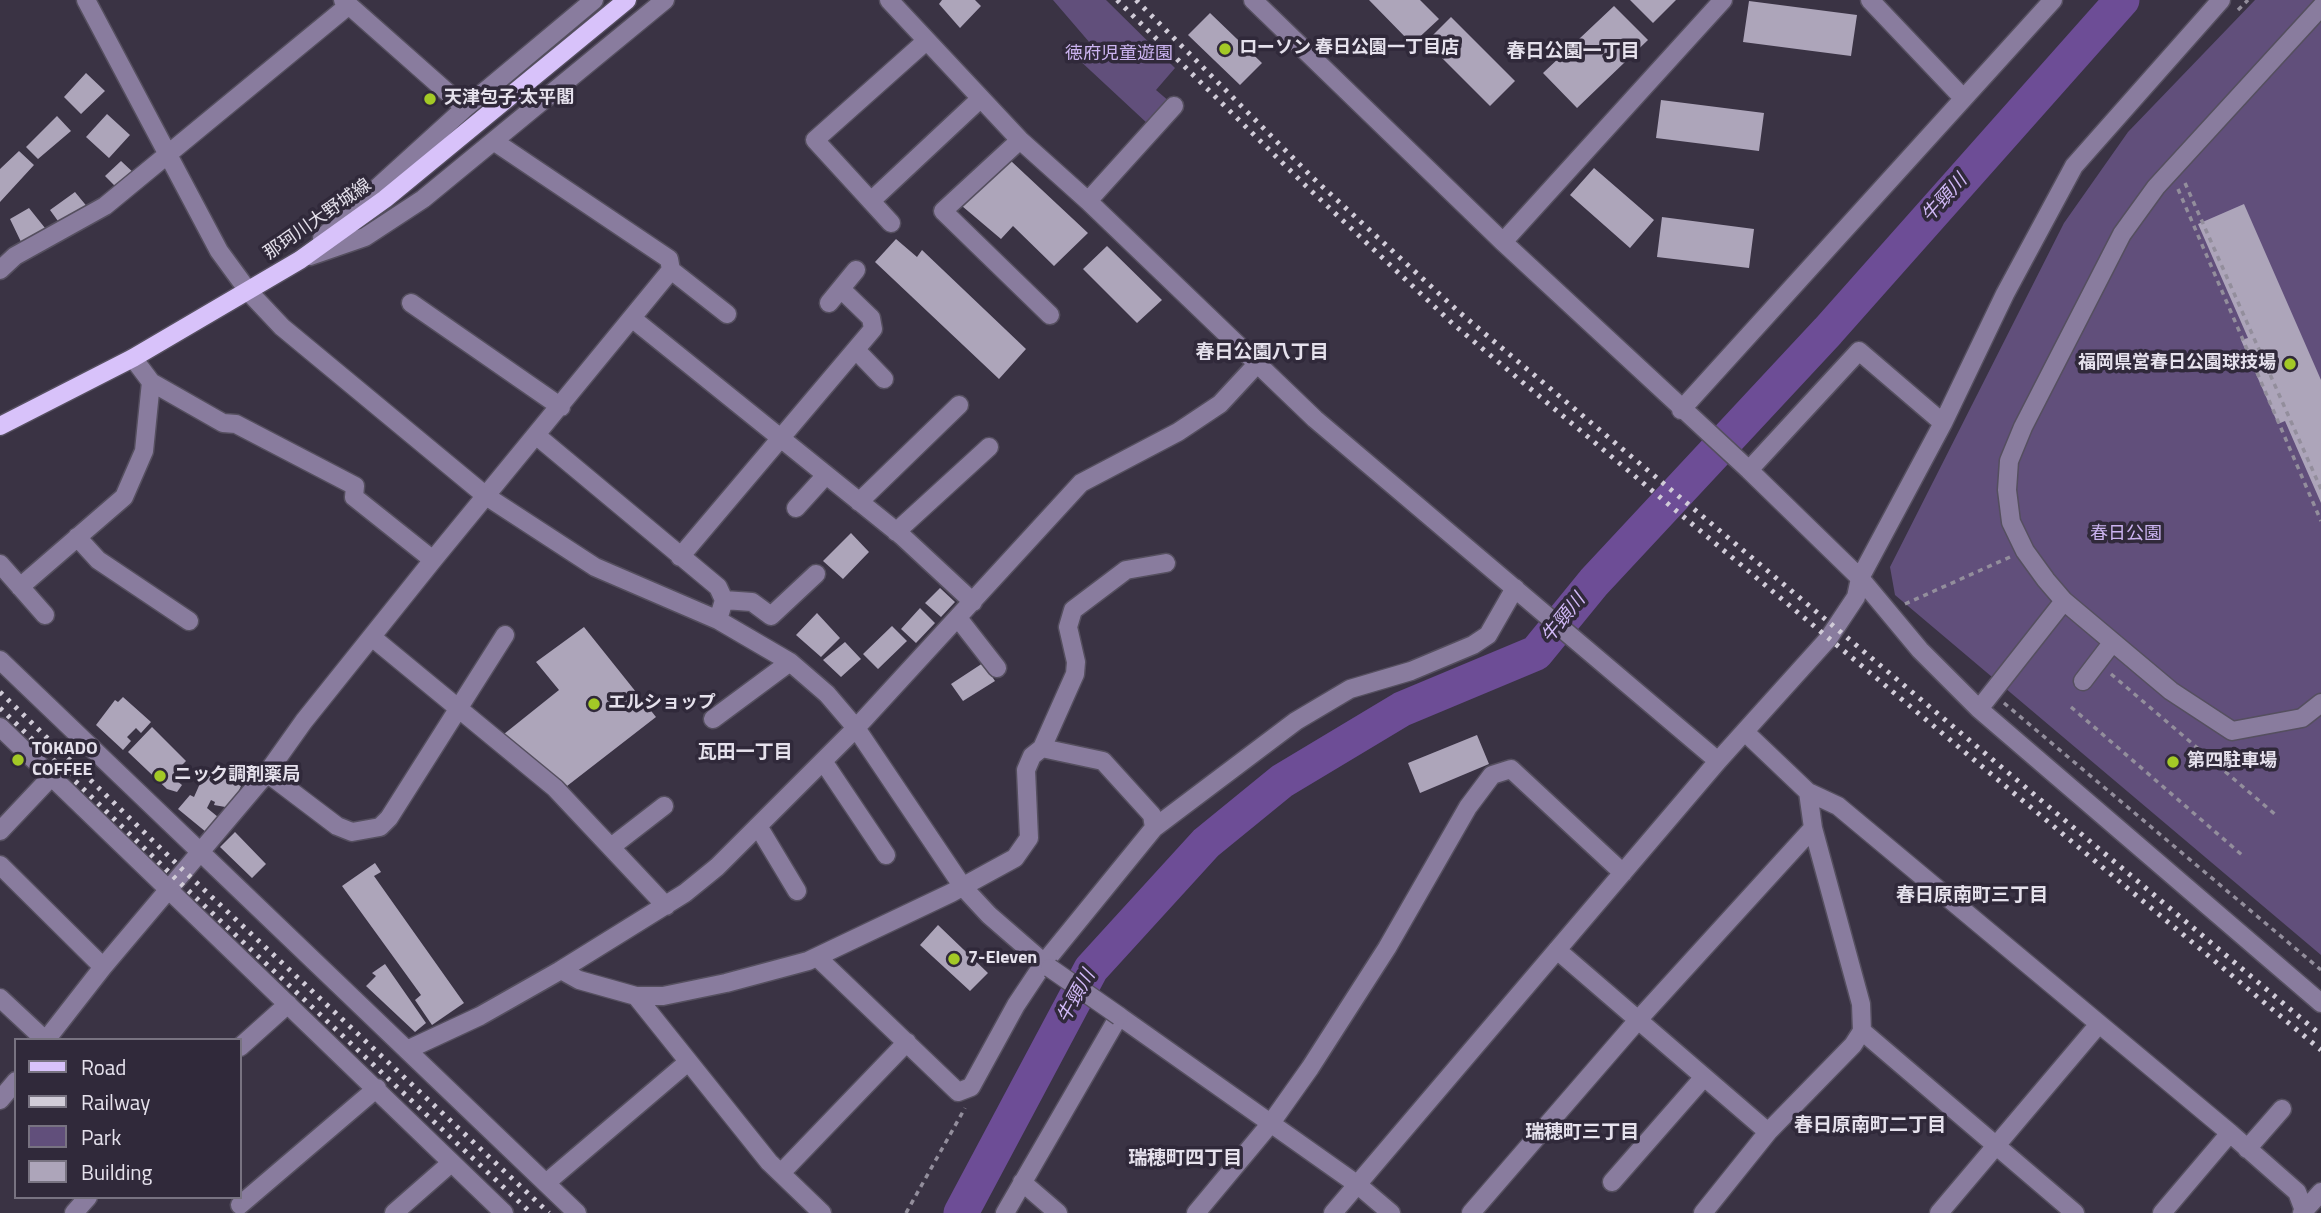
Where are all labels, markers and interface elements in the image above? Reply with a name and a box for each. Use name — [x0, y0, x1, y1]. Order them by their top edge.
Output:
place label: ローソン 春日公園一丁目店 — [1239, 38, 1459, 60]
marker: ローソン 春日公園一丁目店 — [1217, 41, 1233, 57]
district label: 春日公園一丁目 — [1507, 41, 1639, 63]
park label: 徳府児童遊園 — [1065, 44, 1173, 66]
place label: 天津包子 太平閣 — [444, 88, 574, 110]
marker: 天津包子 太平閣 — [422, 91, 438, 107]
water label: 牛頸川 — [1917, 170, 1973, 228]
street label: 那珂川大野城線 — [260, 175, 376, 265]
district label: 春日公園八丁目 — [1196, 342, 1328, 364]
place label: 福岡県営春日公園球技場 — [2078, 353, 2276, 375]
marker: 福岡県営春日公園球技場 — [2282, 356, 2298, 372]
park label: 春日公園 — [2090, 524, 2162, 546]
water label: 牛頸川 — [1537, 590, 1591, 648]
place label: エルショップ — [608, 693, 716, 715]
marker: エルショップ — [586, 696, 602, 712]
place label: TOKADO COFFEE — [32, 739, 98, 782]
district label: 瓦田一丁目 — [698, 742, 792, 764]
place label: 第四駐車場 — [2187, 751, 2277, 773]
marker: TOKADO COFFEE — [10, 752, 26, 768]
marker: 第四駐車場 — [2165, 754, 2181, 770]
place label: ニック調剤薬局 — [174, 765, 300, 787]
marker: ニック調剤薬局 — [152, 768, 168, 784]
district label: 春日原南町三丁目 — [1896, 885, 2048, 907]
place label: 7-Eleven — [968, 948, 1037, 970]
marker: 7-Eleven — [946, 951, 962, 967]
water label: 牛頸川 — [1053, 967, 1101, 1027]
legend — [14, 1038, 242, 1199]
text: Road — [81, 1051, 126, 1083]
text: Railway — [81, 1086, 150, 1118]
district label: 春日原南町二丁目 — [1794, 1115, 1946, 1137]
text: Park — [81, 1121, 121, 1153]
district label: 瑞穂町三丁目 — [1525, 1122, 1639, 1144]
district label: 瑞穂町四丁目 — [1128, 1148, 1242, 1170]
text: Building — [81, 1156, 152, 1188]

